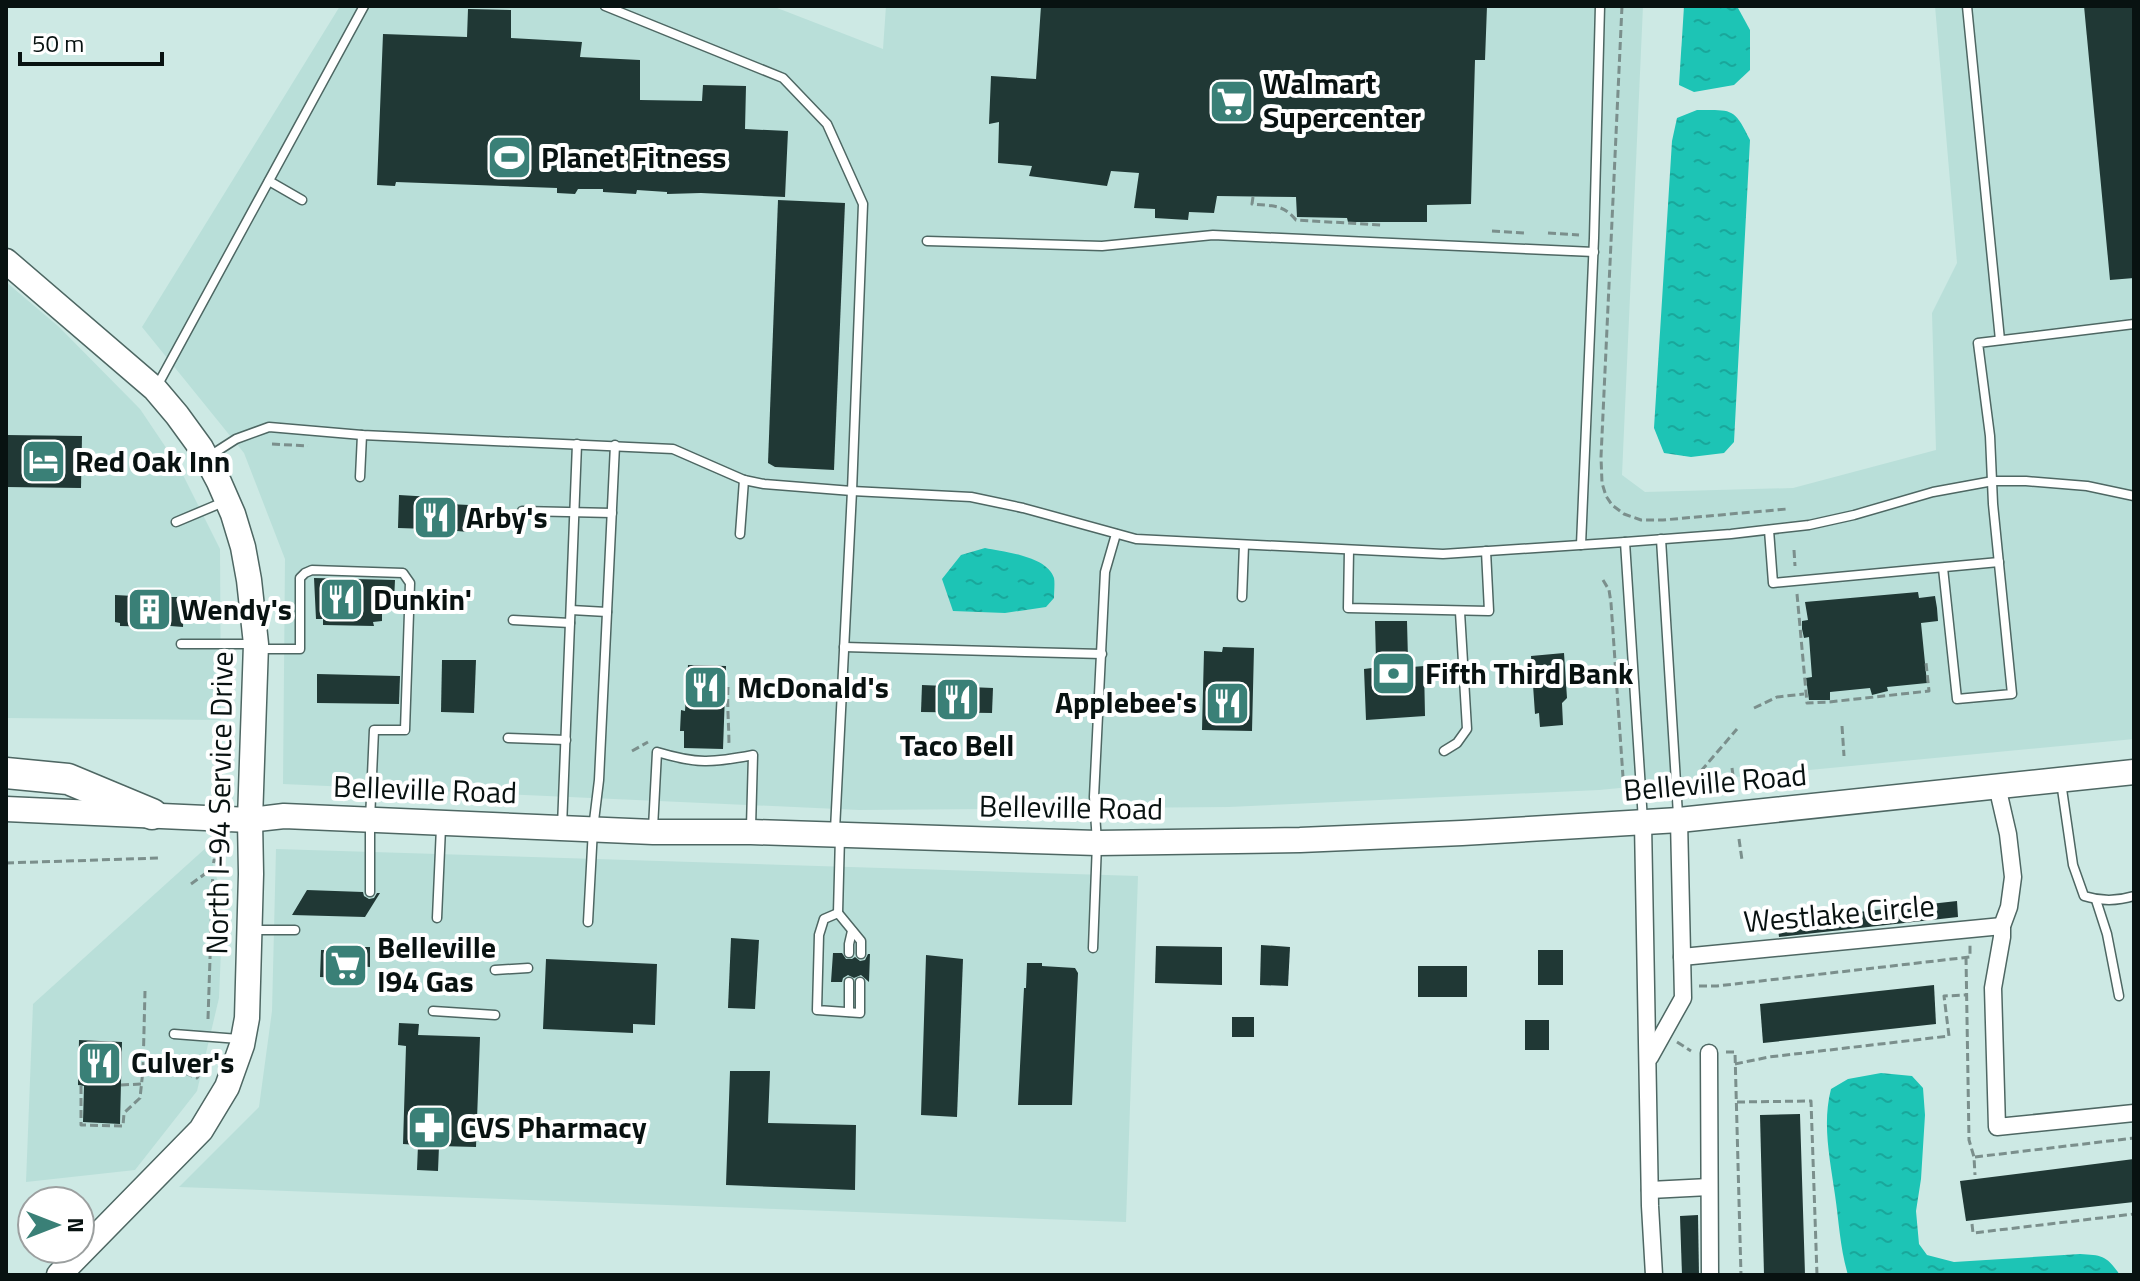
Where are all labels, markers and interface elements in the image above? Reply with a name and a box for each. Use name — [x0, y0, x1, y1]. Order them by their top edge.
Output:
scale bar — [20, 16, 162, 66]
text: 50 m — [32, 25, 84, 61]
place label: Walmart Supercenter — [1263, 60, 1421, 140]
supermarket icon: Walmart Supercenter — [1208, 77, 1256, 125]
sports icon: Planet Fitness — [486, 134, 534, 182]
place label: Planet Fitness — [541, 134, 726, 180]
hotel icon: Red Oak Inn — [20, 438, 68, 486]
place label: Red Oak Inn — [75, 438, 230, 484]
restaurant icon: Arby's — [411, 494, 459, 542]
place label: Arby's — [466, 494, 548, 540]
restaurant icon: Dunkin' — [318, 576, 366, 624]
place label: Dunkin' — [373, 576, 472, 622]
building icon: Wendy's — [125, 586, 173, 634]
place label: Wendy's — [180, 586, 292, 632]
bank icon: Fifth Third Bank — [1370, 650, 1418, 698]
place label: Fifth Third Bank — [1425, 650, 1634, 696]
street label: North I-94 Service Drive — [193, 651, 245, 955]
restaurant icon: McDonald's — [682, 664, 730, 712]
place label: McDonald's — [737, 664, 889, 710]
restaurant icon: Taco Bell — [933, 676, 981, 724]
place label: Applebee's — [1055, 679, 1197, 725]
restaurant icon: Applebee's — [1204, 679, 1252, 727]
place label: Taco Bell — [900, 722, 1014, 768]
street label: Belleville Road — [1621, 751, 1809, 813]
street label: Belleville Road — [332, 763, 518, 815]
street label: Belleville Road — [979, 782, 1163, 832]
street label: Westlake Circle — [1742, 882, 1936, 944]
place label: Belleville I94 Gas — [377, 924, 496, 1004]
supermarket icon: Belleville I94 Gas — [322, 941, 370, 989]
restaurant icon: Culver's — [76, 1039, 124, 1087]
place label: Culver's — [131, 1039, 234, 1085]
pharmacy icon: CVS Pharmacy — [405, 1104, 453, 1152]
place label: CVS Pharmacy — [460, 1104, 647, 1150]
north arrow — [16, 1185, 96, 1265]
text: N — [59, 1217, 93, 1233]

